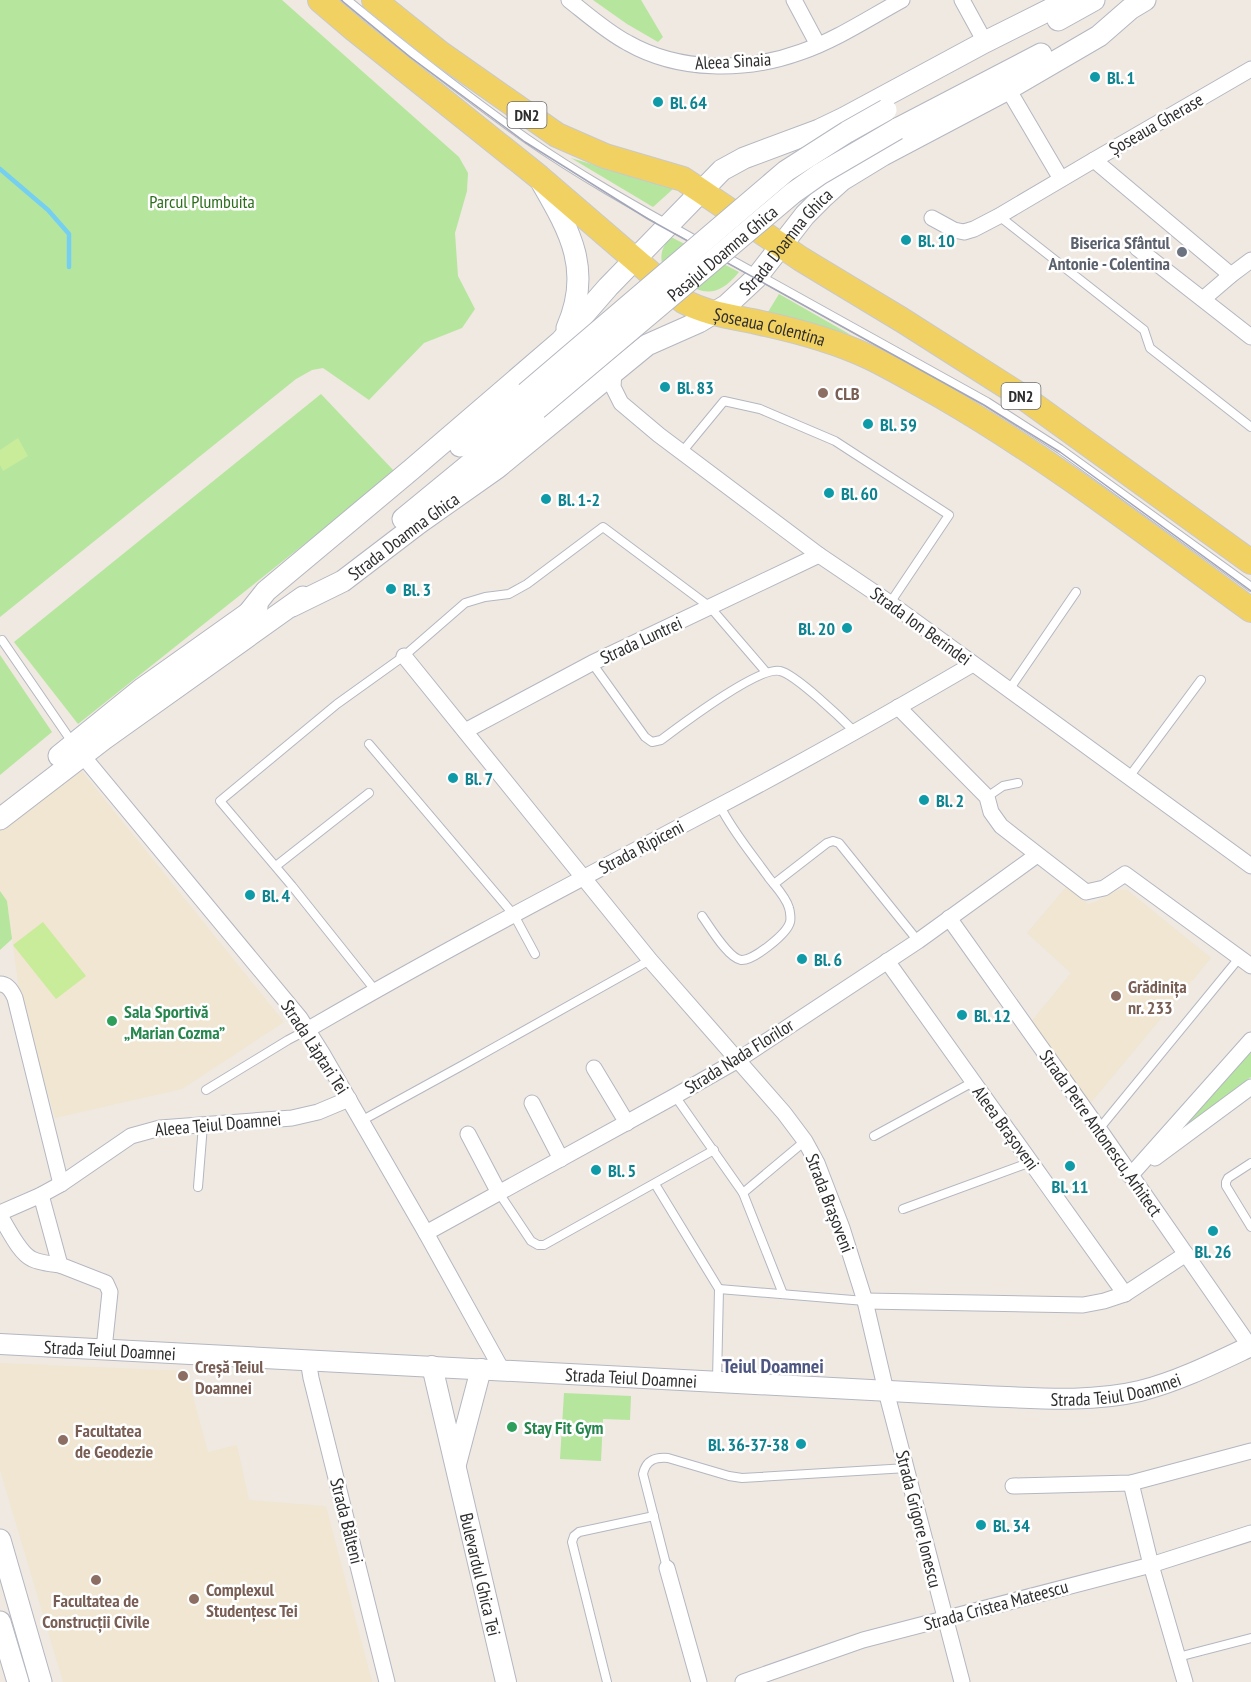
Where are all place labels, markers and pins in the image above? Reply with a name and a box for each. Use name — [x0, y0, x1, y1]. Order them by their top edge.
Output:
place label: Bl. 1 — [1107, 66, 1135, 89]
marker: Bl. 1 — [1088, 70, 1102, 84]
place label: Bl. 64 — [670, 91, 707, 114]
marker: Bl. 64 — [651, 95, 665, 109]
place label: Bl. 10 — [918, 229, 955, 252]
place label: Biserica Sfântul Antonie - Colentina — [1048, 231, 1171, 275]
marker: Bl. 10 — [899, 233, 913, 247]
marker: Biserica Sfântul Antonie - Colentina — [1175, 245, 1189, 259]
place label: Bl. 83 — [677, 376, 714, 399]
marker: Bl. 83 — [658, 380, 672, 394]
place label: CLB — [835, 382, 860, 405]
marker: CLB — [816, 386, 830, 400]
place label: Bl. 59 — [880, 413, 917, 436]
marker: Bl. 59 — [861, 417, 875, 431]
place label: Bl. 60 — [841, 482, 878, 505]
marker: Bl. 60 — [822, 486, 836, 500]
place label: Bl. 1-2 — [558, 488, 600, 511]
marker: Bl. 1-2 — [539, 492, 553, 506]
place label: Bl. 3 — [403, 578, 431, 601]
marker: Bl. 3 — [384, 582, 398, 596]
place label: Bl. 20 — [798, 617, 835, 640]
marker: Bl. 20 — [840, 621, 854, 635]
place label: Bl. 7 — [465, 767, 493, 790]
marker: Bl. 7 — [446, 771, 460, 785]
place label: Bl. 2 — [936, 789, 964, 812]
marker: Bl. 2 — [917, 793, 931, 807]
place label: Bl. 4 — [262, 884, 291, 907]
marker: Bl. 4 — [243, 888, 257, 902]
place label: Bl. 6 — [814, 948, 842, 971]
marker: Bl. 6 — [795, 952, 809, 966]
place label: Grădinița nr. 233 — [1128, 975, 1187, 1019]
marker: Grădinița nr. 233 — [1109, 989, 1123, 1003]
place label: Sala Sportivă „Marian Cozma” — [124, 1000, 225, 1044]
place label: Bl. 12 — [974, 1004, 1011, 1027]
marker: Bl. 12 — [955, 1008, 969, 1022]
marker: Sala Sportivă „Marian Cozma” — [105, 1014, 119, 1028]
place label: Bl. 5 — [608, 1159, 636, 1182]
marker: Bl. 11 — [1063, 1159, 1077, 1173]
marker: Bl. 5 — [589, 1163, 603, 1177]
place label: Bl. 11 — [1052, 1175, 1088, 1198]
marker: Bl. 26 — [1206, 1224, 1220, 1238]
place label: Bl. 26 — [1195, 1240, 1231, 1263]
place label: Creșă Teiul Doamnei — [195, 1355, 264, 1399]
marker: Creșă Teiul Doamnei — [176, 1369, 190, 1383]
place label: Stay Fit Gym — [524, 1416, 603, 1439]
place label: Facultatea de Geodezie — [75, 1419, 154, 1463]
marker: Stay Fit Gym — [505, 1420, 519, 1434]
marker: Facultatea de Geodezie — [56, 1433, 70, 1447]
place label: Bl. 36-37-38 — [708, 1433, 789, 1456]
marker: Bl. 36-37-38 — [794, 1437, 808, 1451]
place label: Bl. 34 — [993, 1514, 1030, 1537]
marker: Bl. 34 — [974, 1518, 988, 1532]
marker: Facultatea de Construcții Civile — [89, 1573, 103, 1587]
place label: Complexul Studențesc Tei — [206, 1578, 298, 1622]
place label: Facultatea de Construcții Civile — [42, 1589, 150, 1633]
marker: Complexul Studențesc Tei — [187, 1592, 201, 1606]

